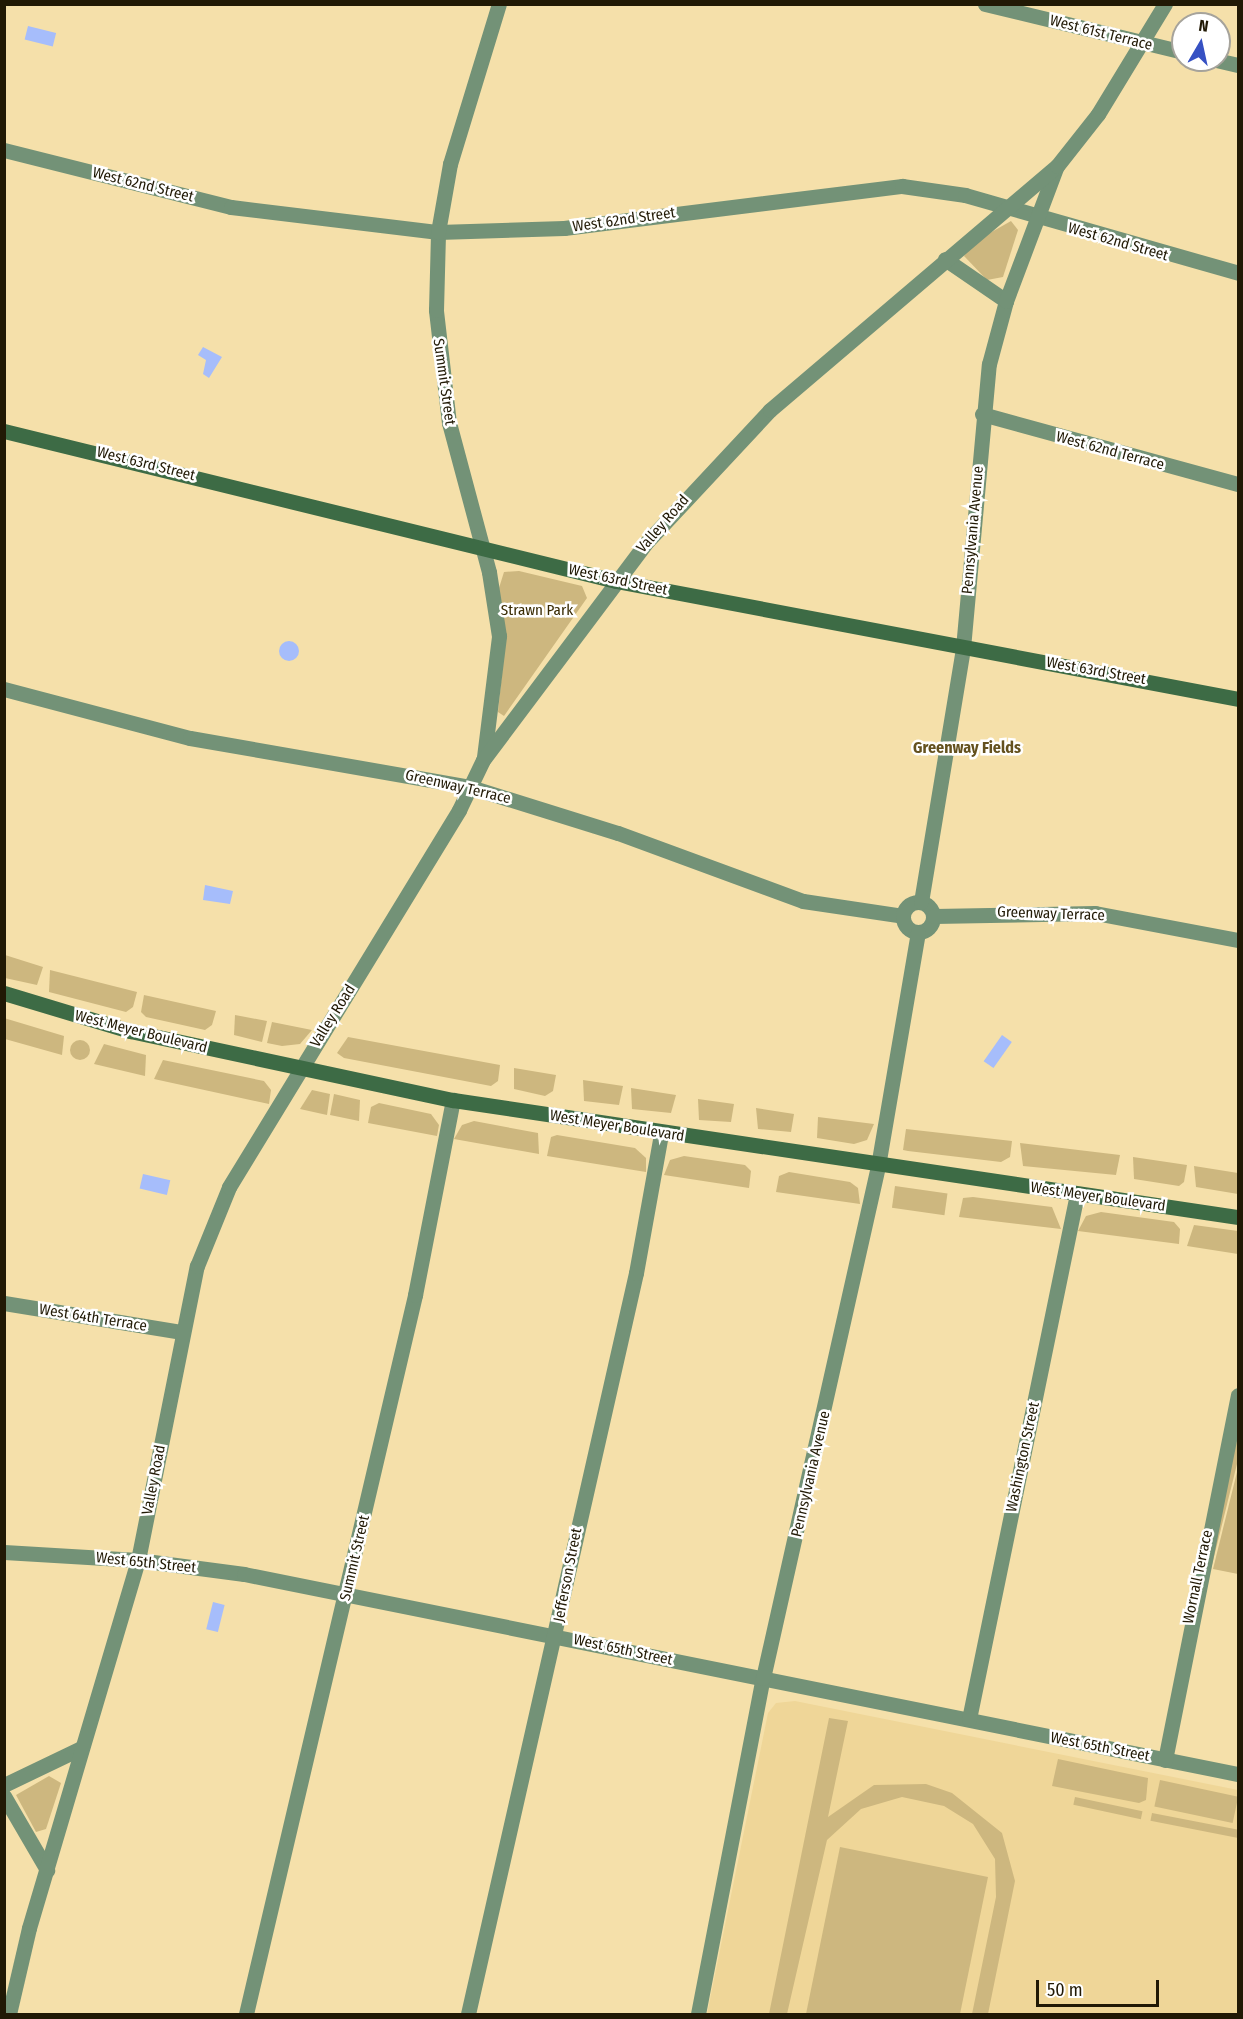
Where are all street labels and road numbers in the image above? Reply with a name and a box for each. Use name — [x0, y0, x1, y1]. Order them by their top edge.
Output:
street label: West 61st Terrace — [1048, 12, 1154, 54]
street label: West 62nd Street — [91, 164, 195, 206]
street label: West 62nd Street — [571, 204, 677, 236]
street label: West 62nd Street — [1066, 219, 1170, 265]
street label: Summit Street — [429, 337, 459, 427]
street label: West 62nd Terrace — [1054, 428, 1166, 474]
street label: West 63rd Street — [95, 443, 197, 485]
street label: Pennsylvania Avenue — [958, 465, 988, 595]
street label: Valley Road — [633, 491, 693, 557]
street label: West 63rd Street — [567, 561, 669, 599]
street label: West 63rd Street — [1045, 653, 1147, 689]
street label: Greenway Terrace — [404, 766, 512, 808]
street label: Greenway Terrace — [997, 903, 1105, 925]
street label: Valley Road — [307, 981, 359, 1051]
street label: West Meyer Boulevard — [73, 1007, 209, 1057]
street label: West Meyer Boulevard — [548, 1106, 686, 1146]
street label: West Meyer Boulevard — [1029, 1179, 1167, 1215]
street label: West 64th Terrace — [38, 1301, 148, 1335]
street label: Washington Street — [1003, 1400, 1043, 1514]
street label: Pennsylvania Avenue — [788, 1409, 834, 1539]
street label: Valley Road — [138, 1444, 170, 1516]
street label: Summit Street — [336, 1513, 374, 1603]
street label: Jefferson Street — [550, 1526, 586, 1624]
street label: Wornall Terrace — [1179, 1529, 1217, 1625]
street label: West 65th Street — [95, 1549, 197, 1577]
street label: West 65th Street — [572, 1631, 674, 1669]
street label: West 65th Street — [1049, 1729, 1151, 1765]

